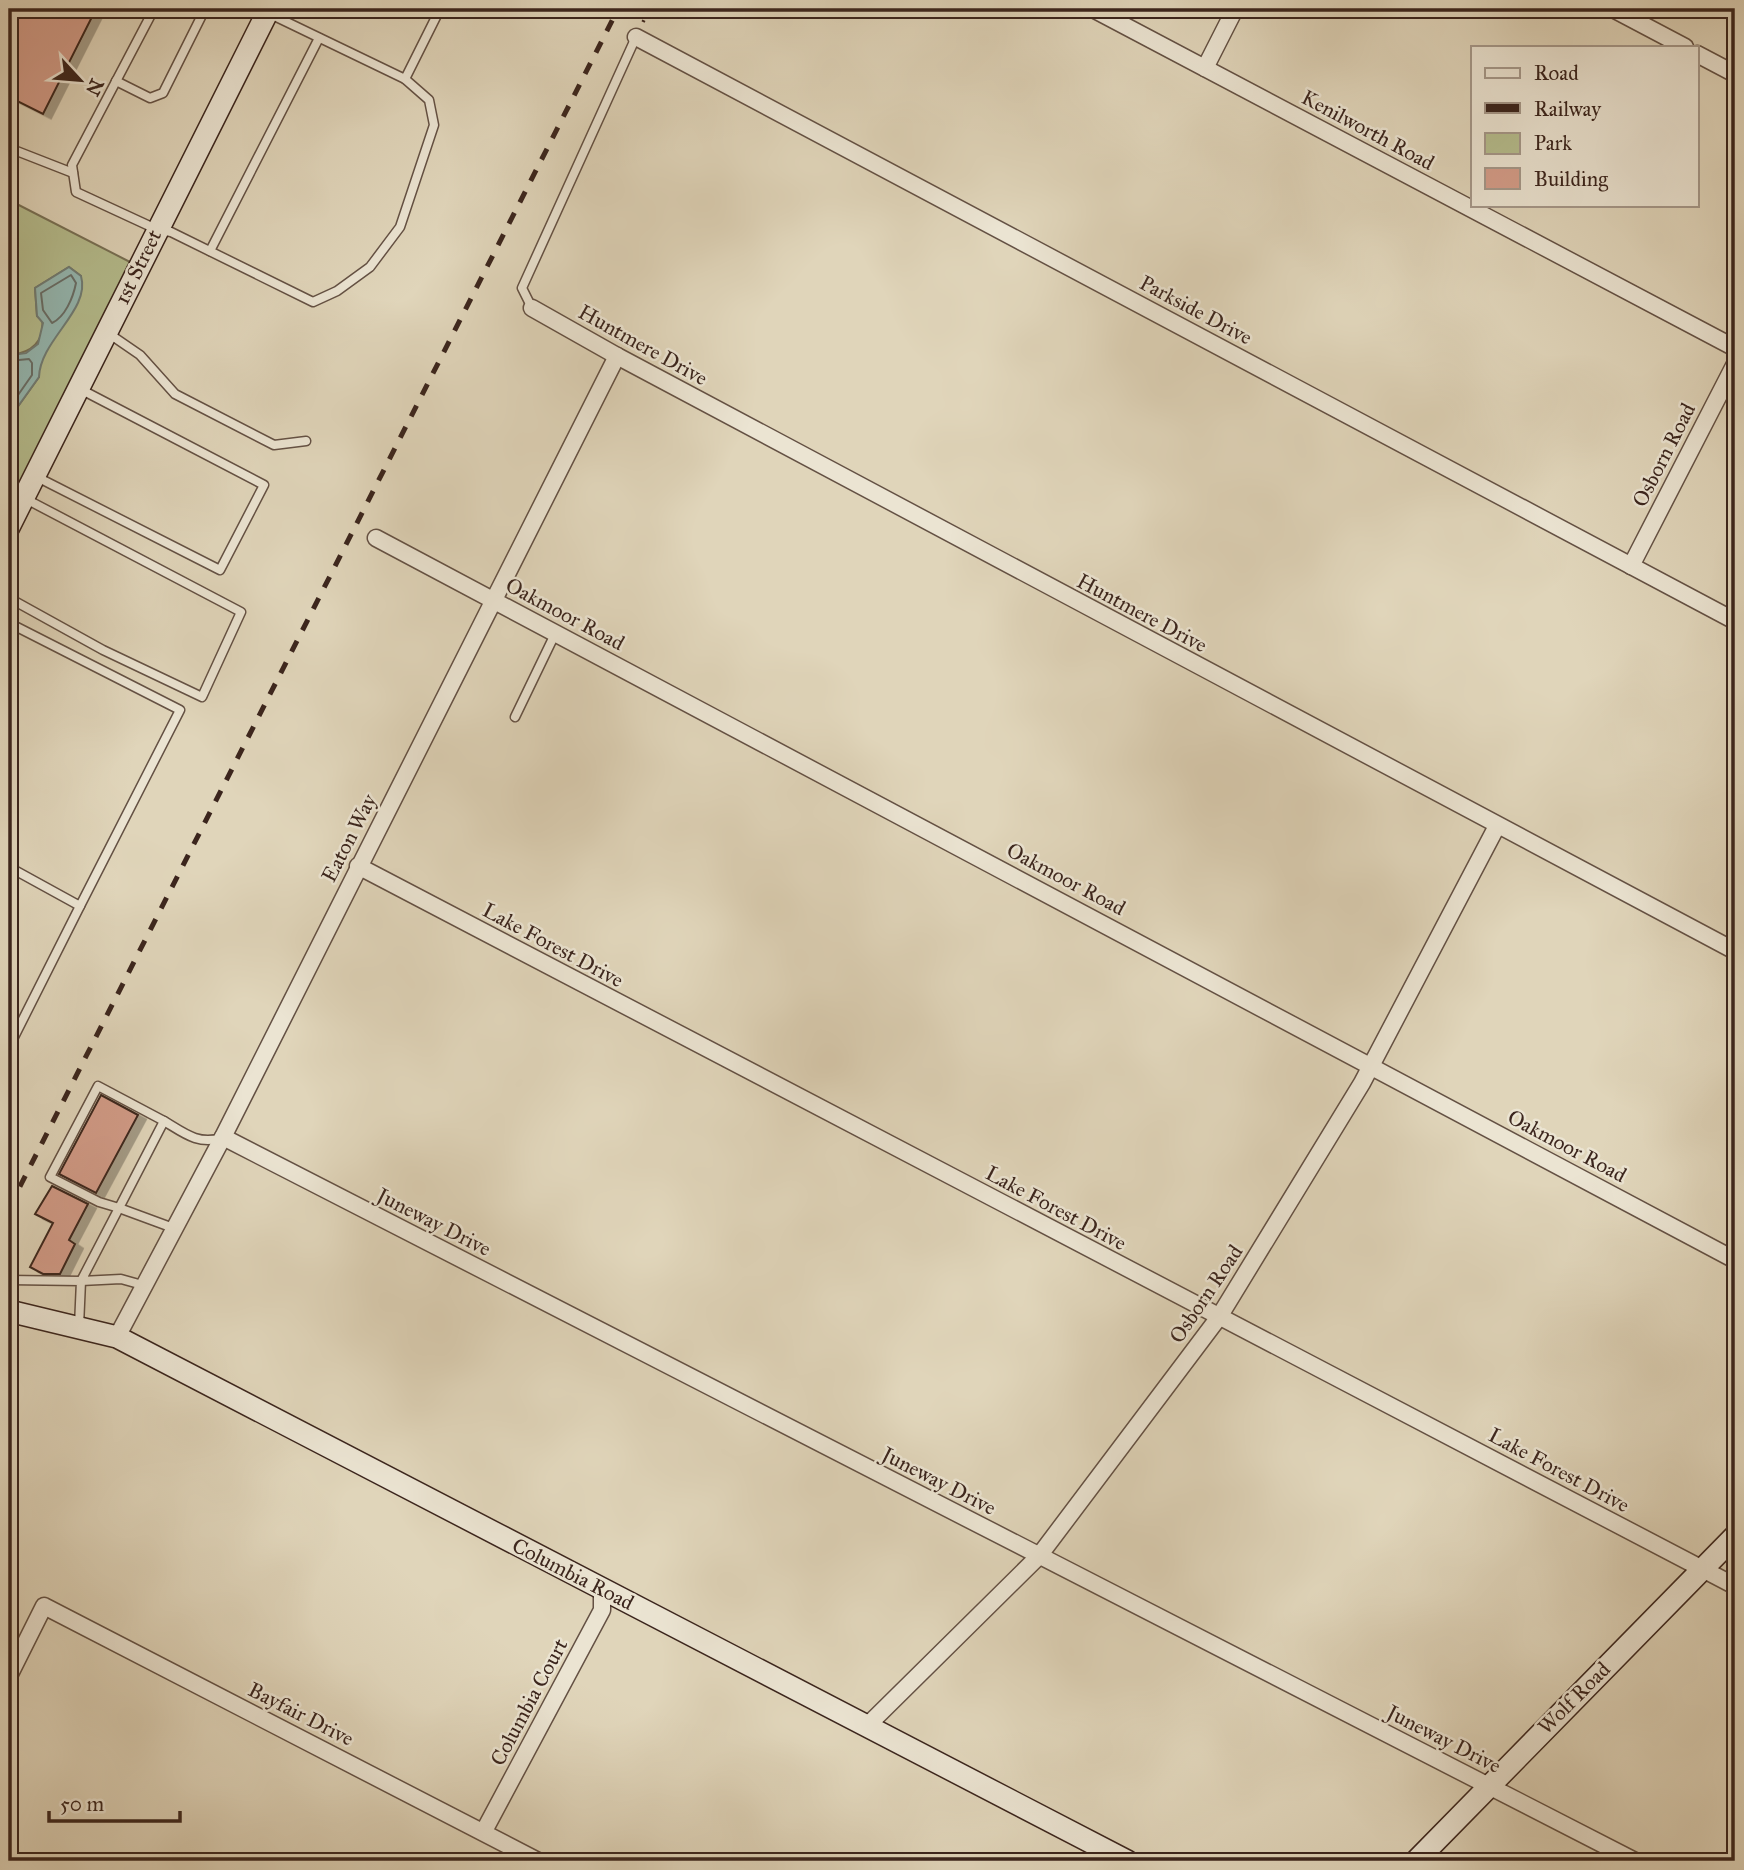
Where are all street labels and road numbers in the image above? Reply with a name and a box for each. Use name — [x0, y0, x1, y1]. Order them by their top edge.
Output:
street label: Kenilworth Road — [1297, 84, 1439, 176]
street label: 1st Street — [109, 225, 167, 309]
street label: Parkside Drive — [1135, 269, 1257, 351]
street label: Huntmere Drive — [574, 299, 712, 391]
street label: Osborn Road — [1627, 398, 1701, 511]
street label: Huntmere Drive — [1072, 568, 1212, 658]
street label: Oakmoor Road — [501, 572, 629, 656]
street label: Eaton Way — [316, 789, 383, 886]
street label: Oakmoor Road — [1002, 837, 1130, 921]
street label: Lake Forest Drive — [478, 897, 628, 993]
street label: Oakmoor Road — [1503, 1104, 1631, 1188]
street label: Lake Forest Drive — [981, 1160, 1131, 1256]
street label: Juneway Drive — [371, 1181, 496, 1262]
street label: Osborn Road — [1164, 1239, 1249, 1348]
street label: Lake Forest Drive — [1484, 1422, 1634, 1518]
street label: Juneway Drive — [876, 1440, 1001, 1521]
street label: Columbia Road — [508, 1532, 639, 1616]
street label: Columbia Court — [485, 1634, 574, 1770]
street label: Wolf Road — [1532, 1656, 1616, 1740]
street label: Bayfair Drive — [244, 1676, 358, 1752]
street label: Juneway Drive — [1381, 1698, 1506, 1779]

